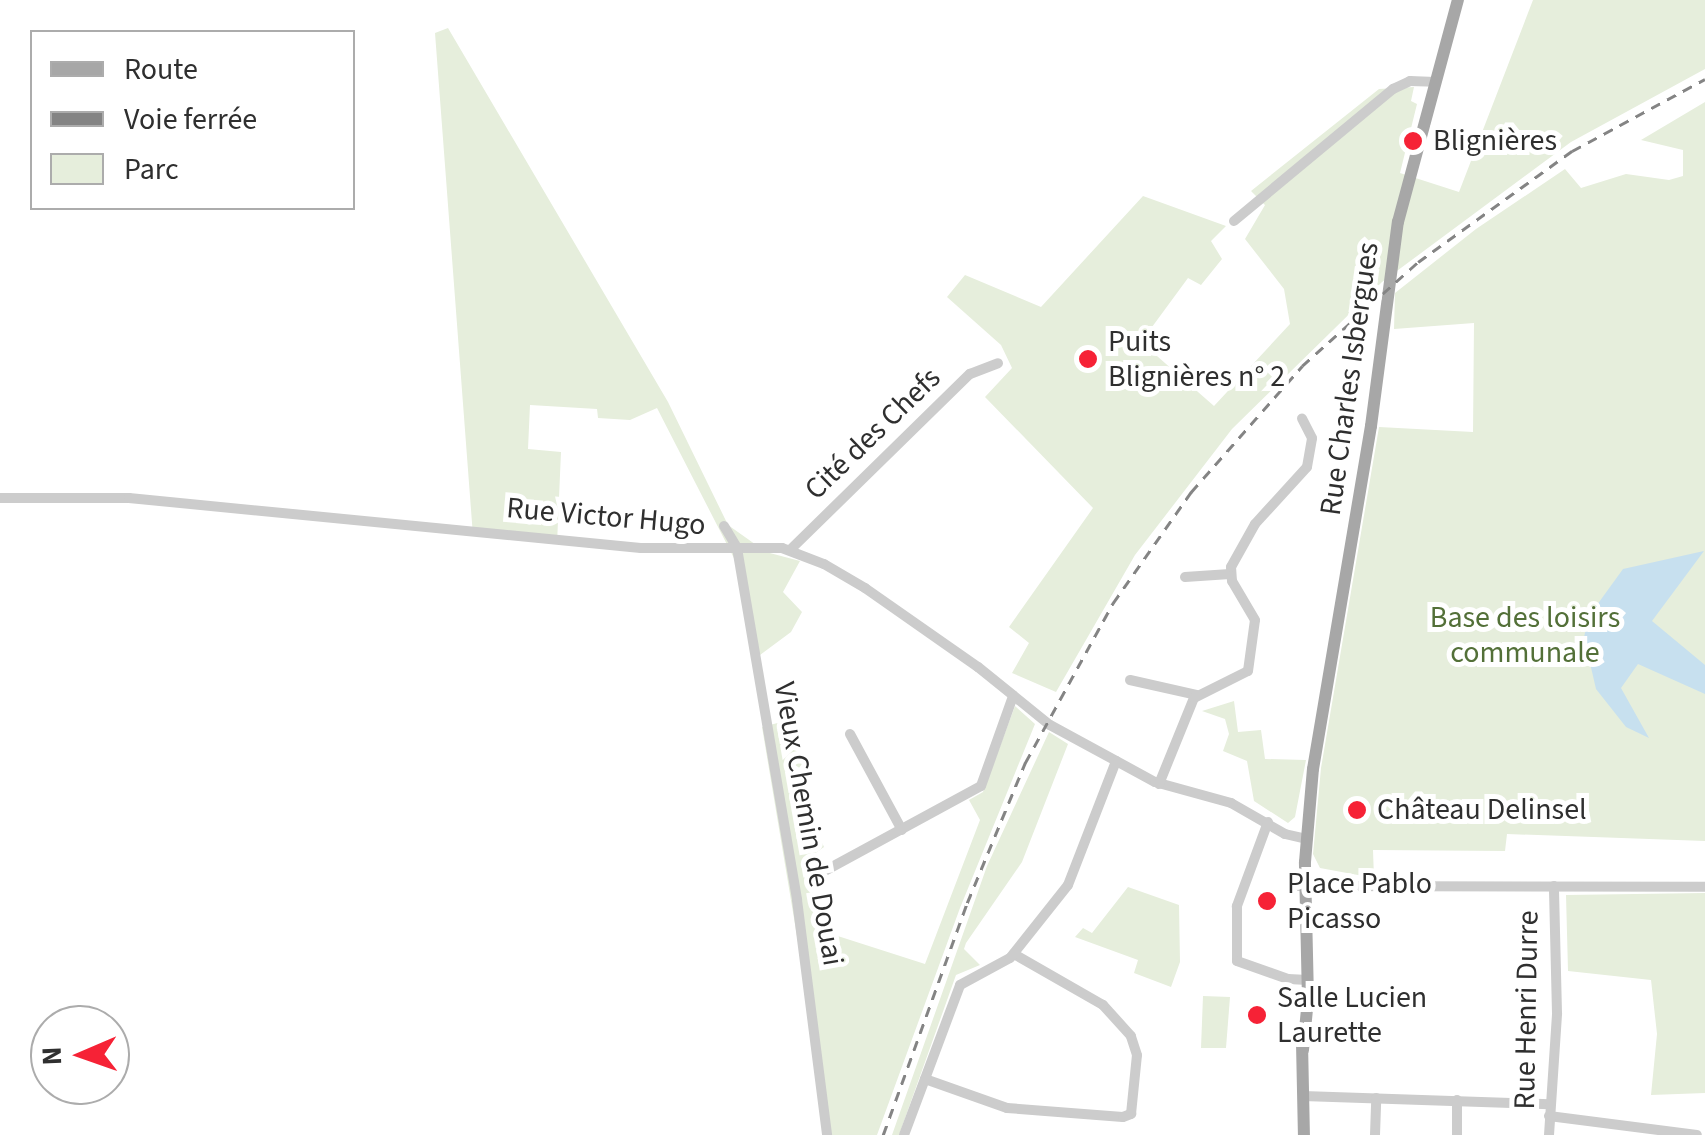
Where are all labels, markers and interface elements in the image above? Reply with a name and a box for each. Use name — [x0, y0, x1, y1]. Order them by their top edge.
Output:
legend — [30, 30, 355, 210]
text: Route — [124, 48, 198, 91]
text: Voie ferrée — [124, 98, 257, 141]
place label: Blignières — [1433, 123, 1557, 159]
marker: Blignières — [1402, 130, 1424, 152]
text: Parc — [124, 148, 179, 191]
street label: Rue Charles Isbergues — [1313, 240, 1387, 518]
place label: Puits Blignières n° 2 — [1108, 324, 1285, 394]
marker: Puits Blignières n° 2 — [1077, 348, 1099, 370]
street label: Cité des Chefs — [798, 360, 948, 508]
street label: Rue Victor Hugo — [505, 490, 707, 544]
park label: Base des loisirs communale — [1430, 600, 1620, 670]
street label: Vieux Chemin de Douai — [765, 679, 851, 969]
place label: Château Delinsel — [1377, 792, 1587, 828]
marker: Château Delinsel — [1346, 799, 1368, 821]
place label: Place Pablo Picasso — [1287, 866, 1432, 936]
marker: Place Pablo Picasso — [1256, 890, 1278, 912]
street label: Rue Henri Durre — [1507, 910, 1547, 1110]
place label: Salle Lucien Laurette — [1277, 980, 1427, 1050]
marker: Salle Lucien Laurette — [1246, 1004, 1268, 1026]
north arrow — [30, 1005, 130, 1105]
text: N — [32, 1046, 72, 1066]

